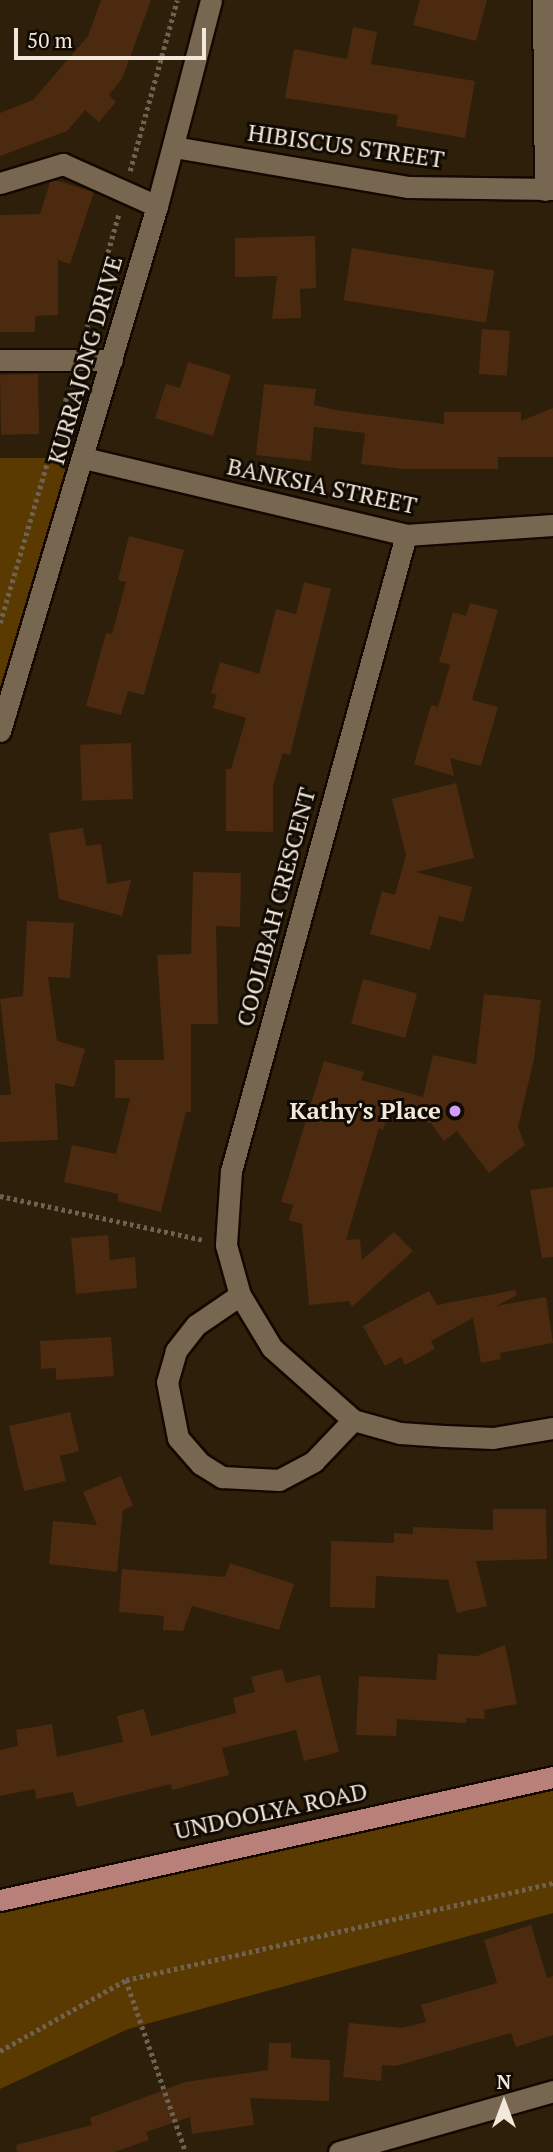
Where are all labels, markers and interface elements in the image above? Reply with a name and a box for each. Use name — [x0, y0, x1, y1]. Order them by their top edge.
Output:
scale bar — [18, 14, 210, 58]
text: 50 m — [27, 26, 73, 54]
street label: HIBISCUS STREET — [246, 118, 446, 174]
street label: KURRAJONG DRIVE — [41, 252, 129, 468]
street label: BANKSIA STREET — [224, 452, 420, 520]
street label: COOLIBAH CRESCENT — [230, 785, 322, 1029]
place label: Kathy's Place — [289, 1097, 441, 1125]
marker: Kathy's Place — [447, 1103, 463, 1119]
street label: UNDOOLYA ROAD — [172, 1776, 370, 1846]
north arrow — [469, 2068, 539, 2138]
text: N — [497, 2069, 511, 2094]

